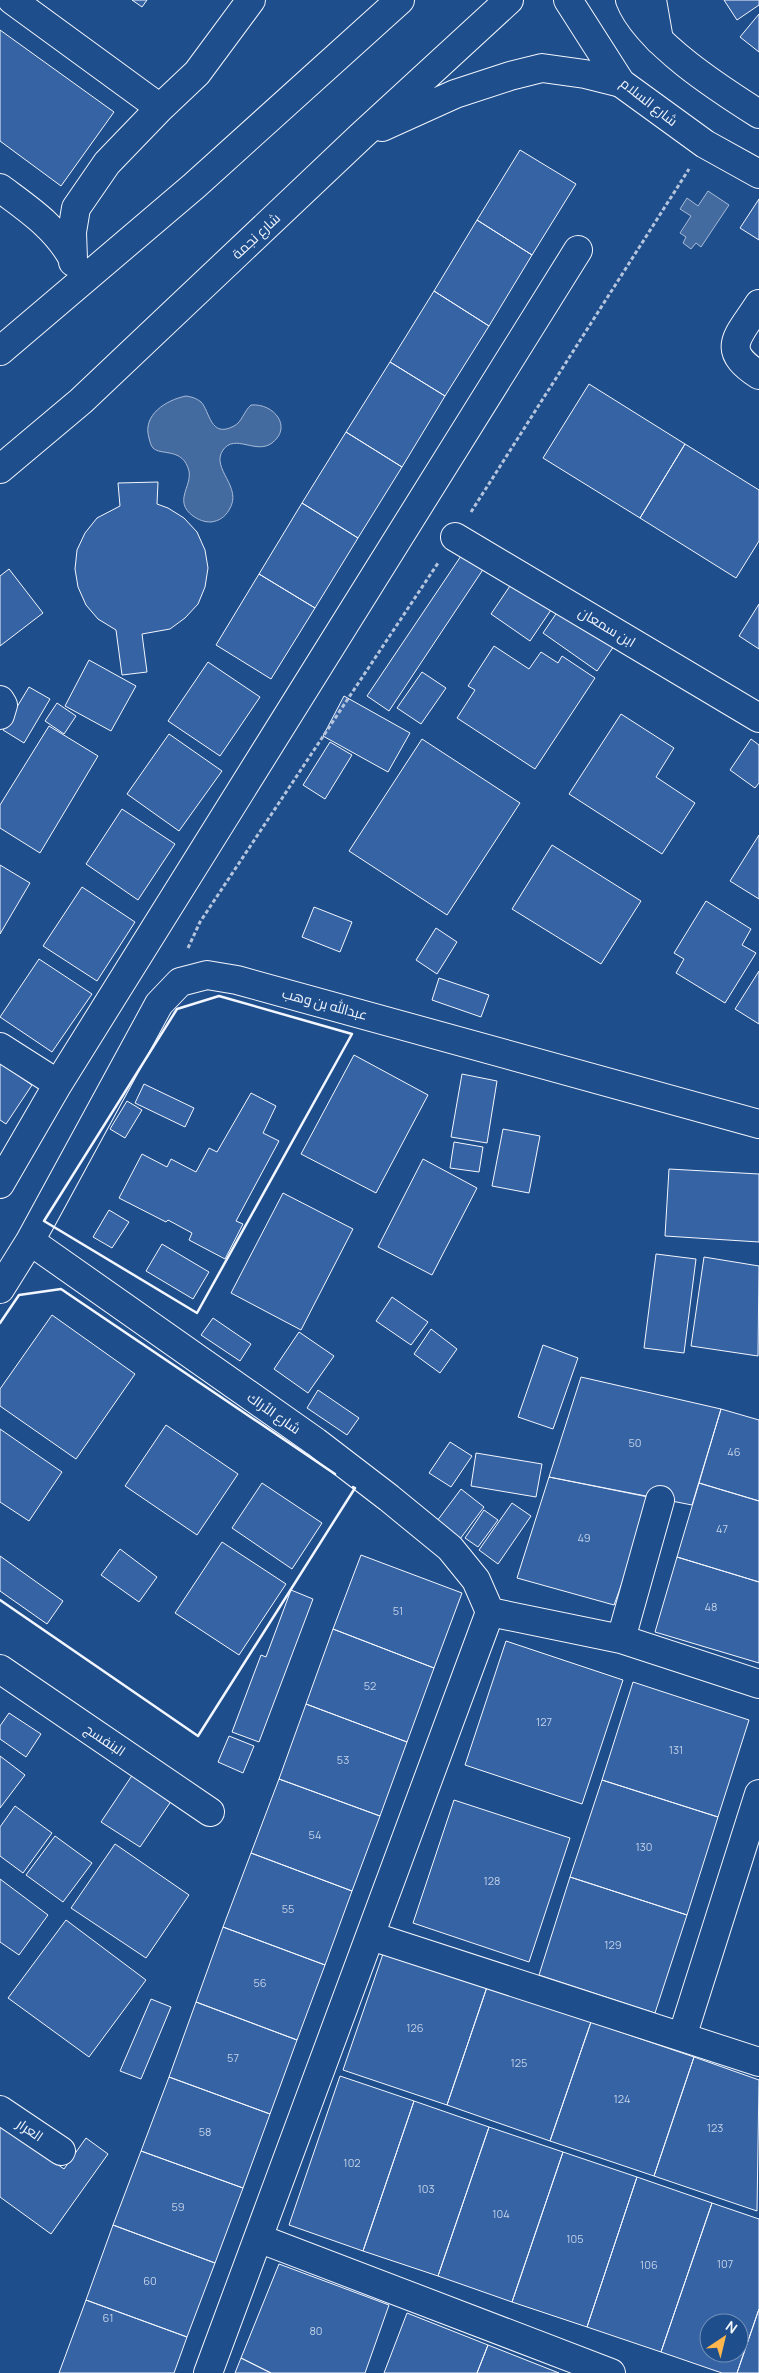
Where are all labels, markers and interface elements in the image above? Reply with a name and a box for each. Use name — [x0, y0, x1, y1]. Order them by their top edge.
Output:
street label: شارع السلام — [616, 73, 682, 131]
street label: شارع نجمة — [227, 208, 284, 263]
street label: ابن سمعان — [575, 602, 639, 651]
street label: عبدالله بن وهب — [280, 983, 370, 1024]
street label: شارع الأراك — [244, 1387, 305, 1438]
house number: 50 — [628, 1435, 642, 1450]
house number: 46 — [727, 1444, 741, 1459]
house number: 47 — [716, 1521, 728, 1536]
house number: 49 — [577, 1530, 591, 1545]
house number: 48 — [705, 1599, 717, 1614]
house number: 51 — [393, 1603, 403, 1618]
house number: 52 — [364, 1678, 376, 1693]
house number: 127 — [536, 1714, 552, 1729]
street label: البنفسج — [81, 1719, 130, 1760]
house number: 131 — [669, 1742, 683, 1757]
house number: 53 — [337, 1752, 349, 1767]
house number: 54 — [309, 1827, 321, 1842]
house number: 130 — [635, 1839, 653, 1854]
house number: 128 — [484, 1873, 500, 1888]
house number: 55 — [282, 1901, 294, 1916]
house number: 129 — [604, 1937, 622, 1952]
house number: 56 — [253, 1975, 267, 1990]
house number: 126 — [406, 2020, 424, 2035]
house number: 57 — [227, 2050, 239, 2065]
house number: 125 — [511, 2055, 527, 2070]
house number: 124 — [614, 2091, 630, 2106]
street label: العرار — [12, 2113, 47, 2145]
house number: 123 — [707, 2120, 723, 2135]
house number: 58 — [199, 2124, 211, 2139]
house number: 102 — [343, 2155, 361, 2170]
house number: 103 — [417, 2181, 435, 2196]
house number: 59 — [171, 2199, 185, 2214]
house number: 104 — [492, 2206, 510, 2221]
house number: 105 — [566, 2231, 584, 2246]
house number: 107 — [717, 2256, 733, 2271]
house number: 106 — [640, 2257, 658, 2272]
house number: 60 — [143, 2273, 157, 2288]
house number: 61 — [103, 2310, 113, 2325]
north arrow — [699, 2313, 749, 2363]
text: N — [722, 2316, 741, 2338]
house number: 80 — [309, 2323, 323, 2338]

